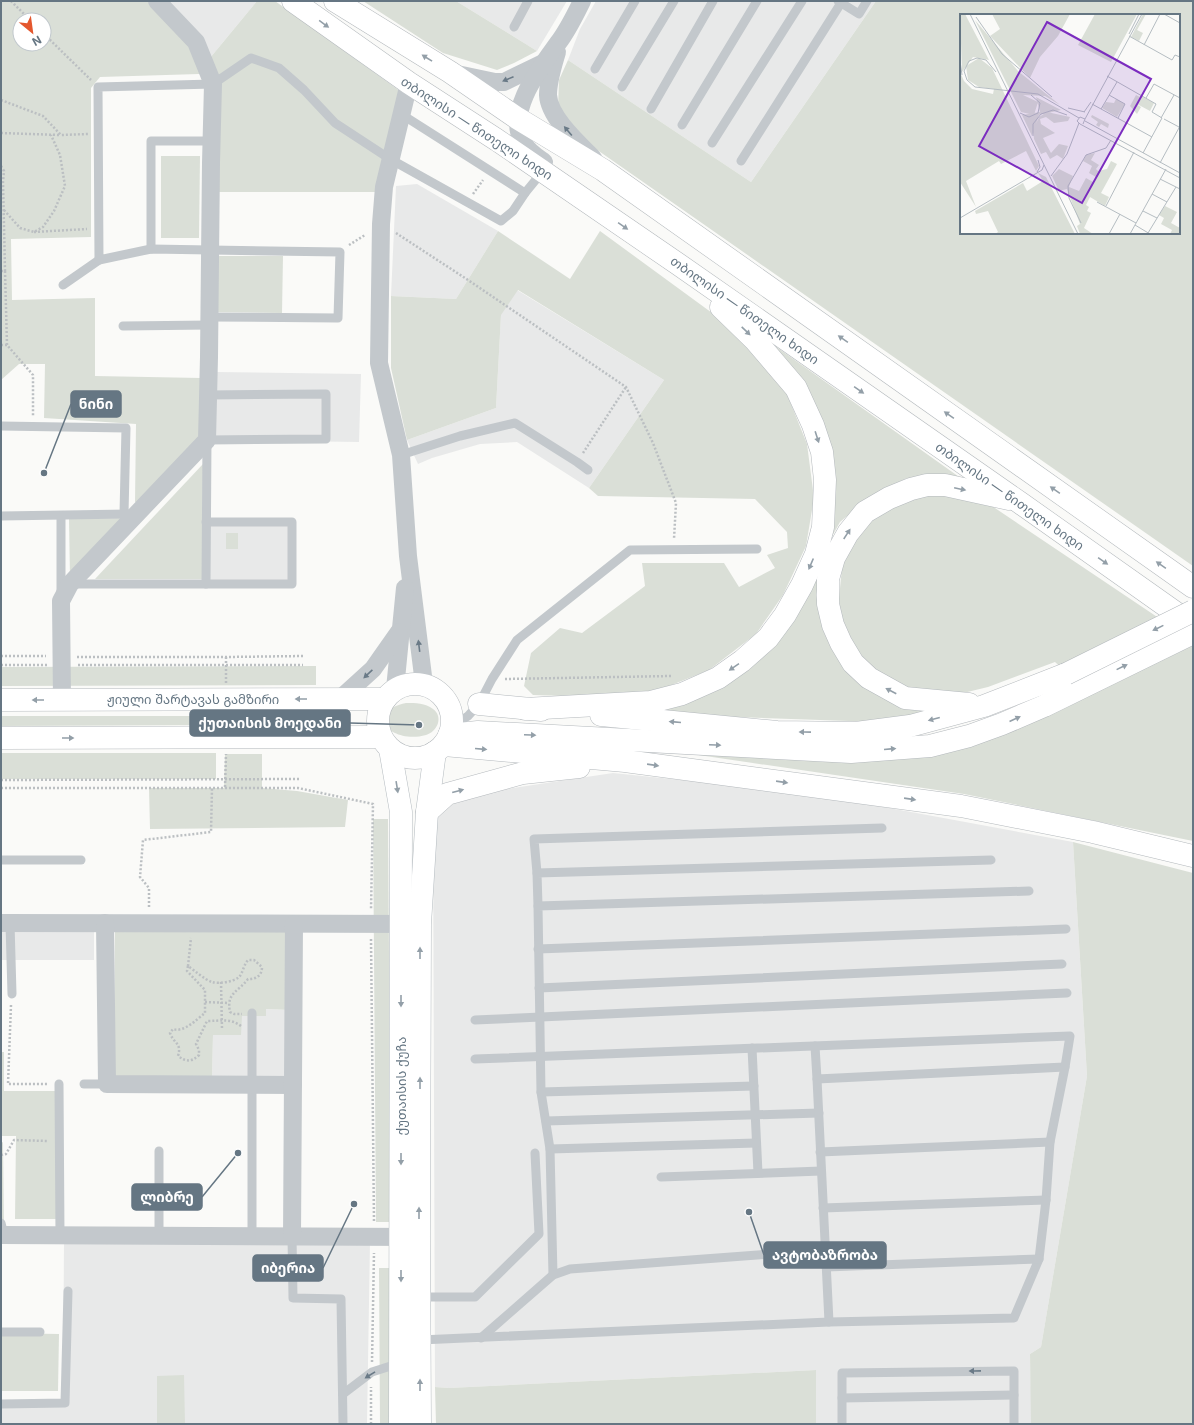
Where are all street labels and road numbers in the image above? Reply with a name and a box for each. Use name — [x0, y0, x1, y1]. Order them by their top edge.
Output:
street label: თბილისი — წითელი ხიდი — [398, 73, 556, 184]
street label: თბილისი — წითელი ხიდი — [667, 252, 822, 368]
street label: თბილისი — წითელი ხიდი — [932, 438, 1087, 554]
street label: ჟიული შარტავას გამზირი — [107, 691, 279, 708]
street label: ქუთაისის ქუჩა — [393, 1037, 409, 1135]

